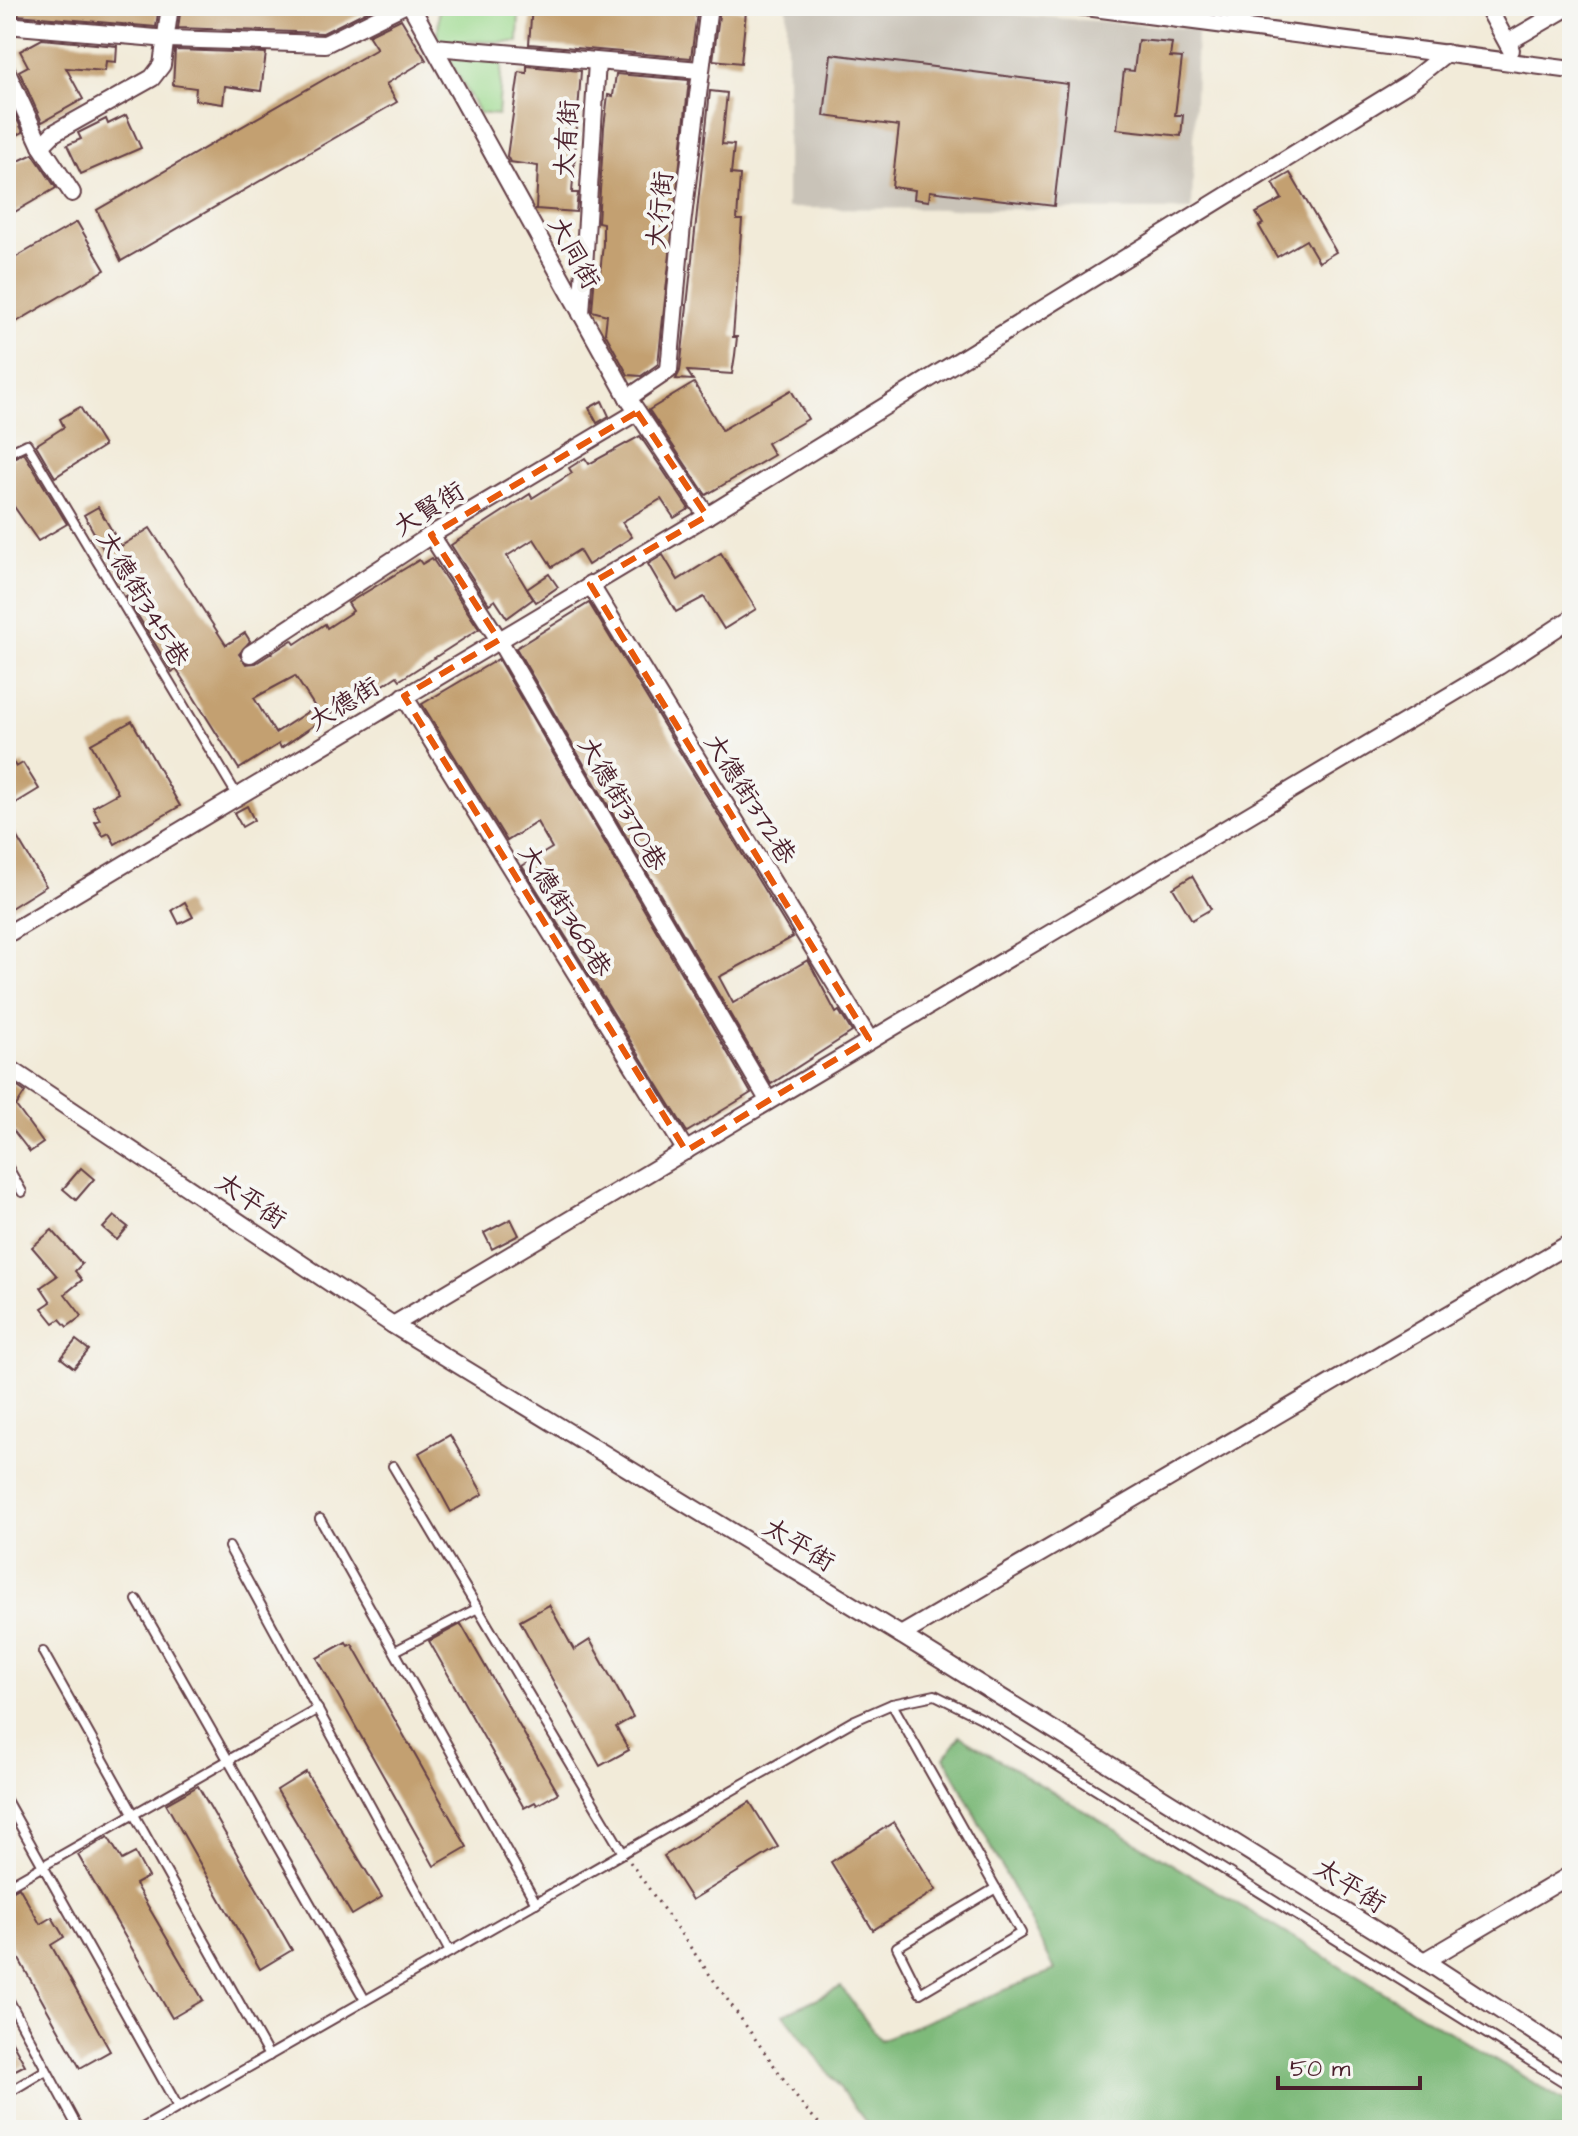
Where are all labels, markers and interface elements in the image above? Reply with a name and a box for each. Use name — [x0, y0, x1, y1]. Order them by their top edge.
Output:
street label: 大有街 — [546, 99, 588, 179]
street label: 大行街 — [638, 169, 682, 251]
street label: 大同街 — [539, 210, 609, 296]
street label: 大賢街 — [386, 473, 472, 545]
street label: 大德街345巷 — [88, 524, 198, 674]
street label: 大德街 — [301, 668, 387, 740]
street label: 大德街372巷 — [695, 727, 805, 871]
street label: 大德街370巷 — [569, 730, 675, 878]
street label: 大德街368巷 — [510, 838, 620, 984]
street label: 太平街 — [209, 1164, 293, 1238]
street label: 太平街 — [756, 1509, 842, 1581]
street label: 太平街 — [1307, 1850, 1393, 1922]
scale bar — [1278, 2040, 1420, 2090]
text: 50 m — [1290, 2052, 1351, 2086]

